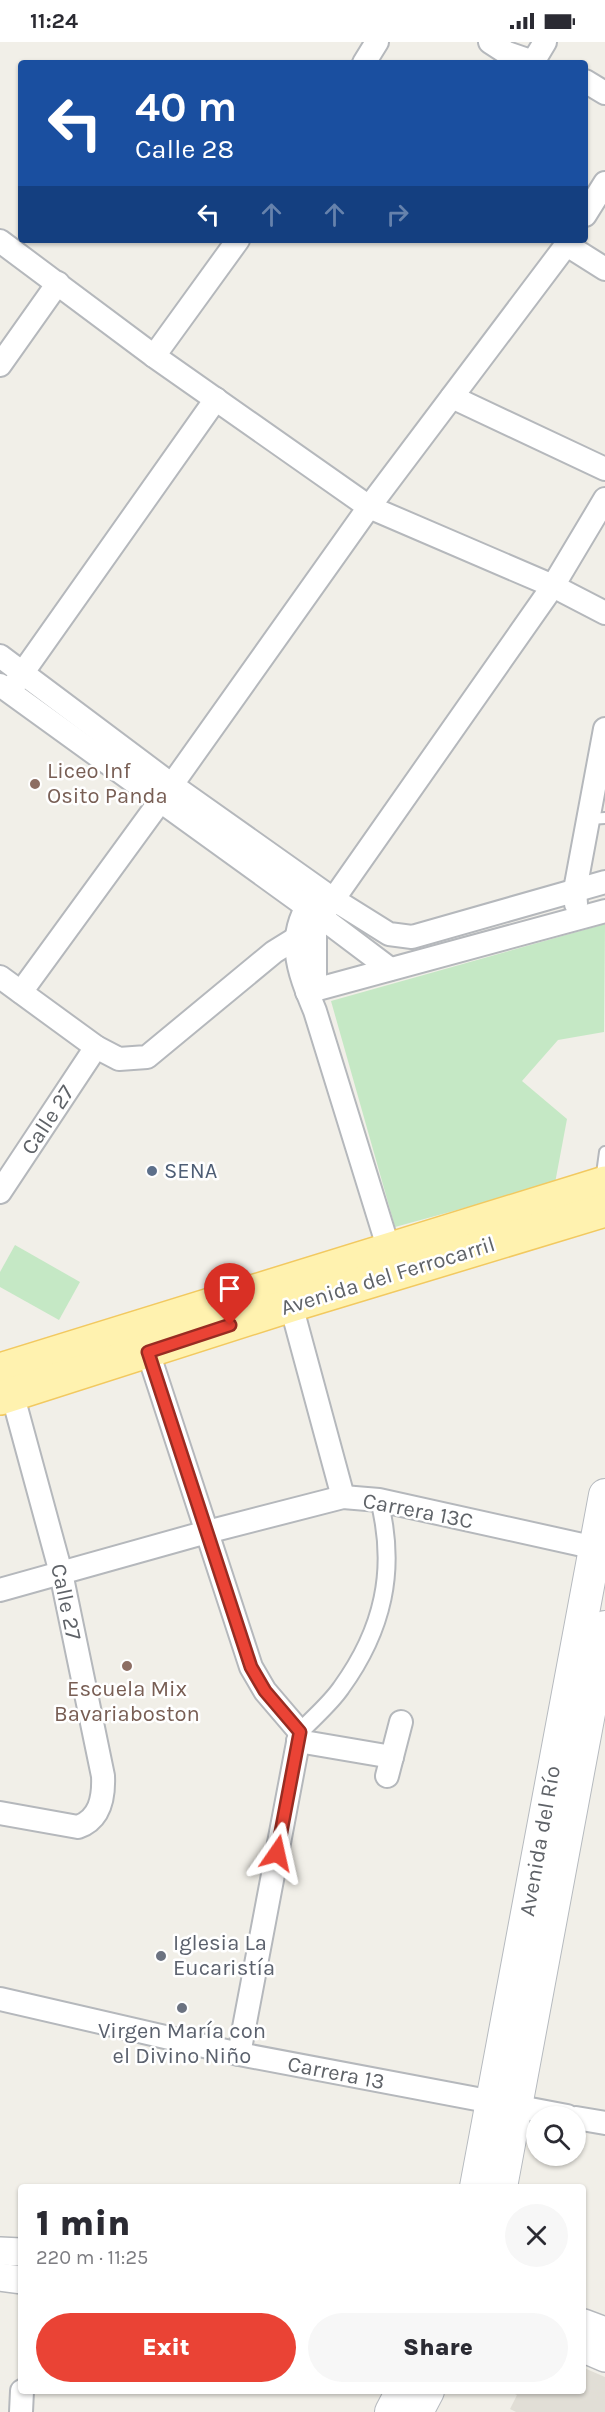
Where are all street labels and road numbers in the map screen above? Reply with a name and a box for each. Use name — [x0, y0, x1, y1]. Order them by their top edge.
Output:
street label: Calle 27 — [16, 1080, 80, 1160]
street label: Avenida del Ferrocarril — [278, 1231, 498, 1321]
street label: Carrera 13C — [361, 1488, 475, 1534]
street label: Calle 27 — [45, 1561, 87, 1643]
street label: Avenida del Río — [514, 1764, 566, 1918]
street label: Carrera 13 — [285, 2051, 387, 2095]

